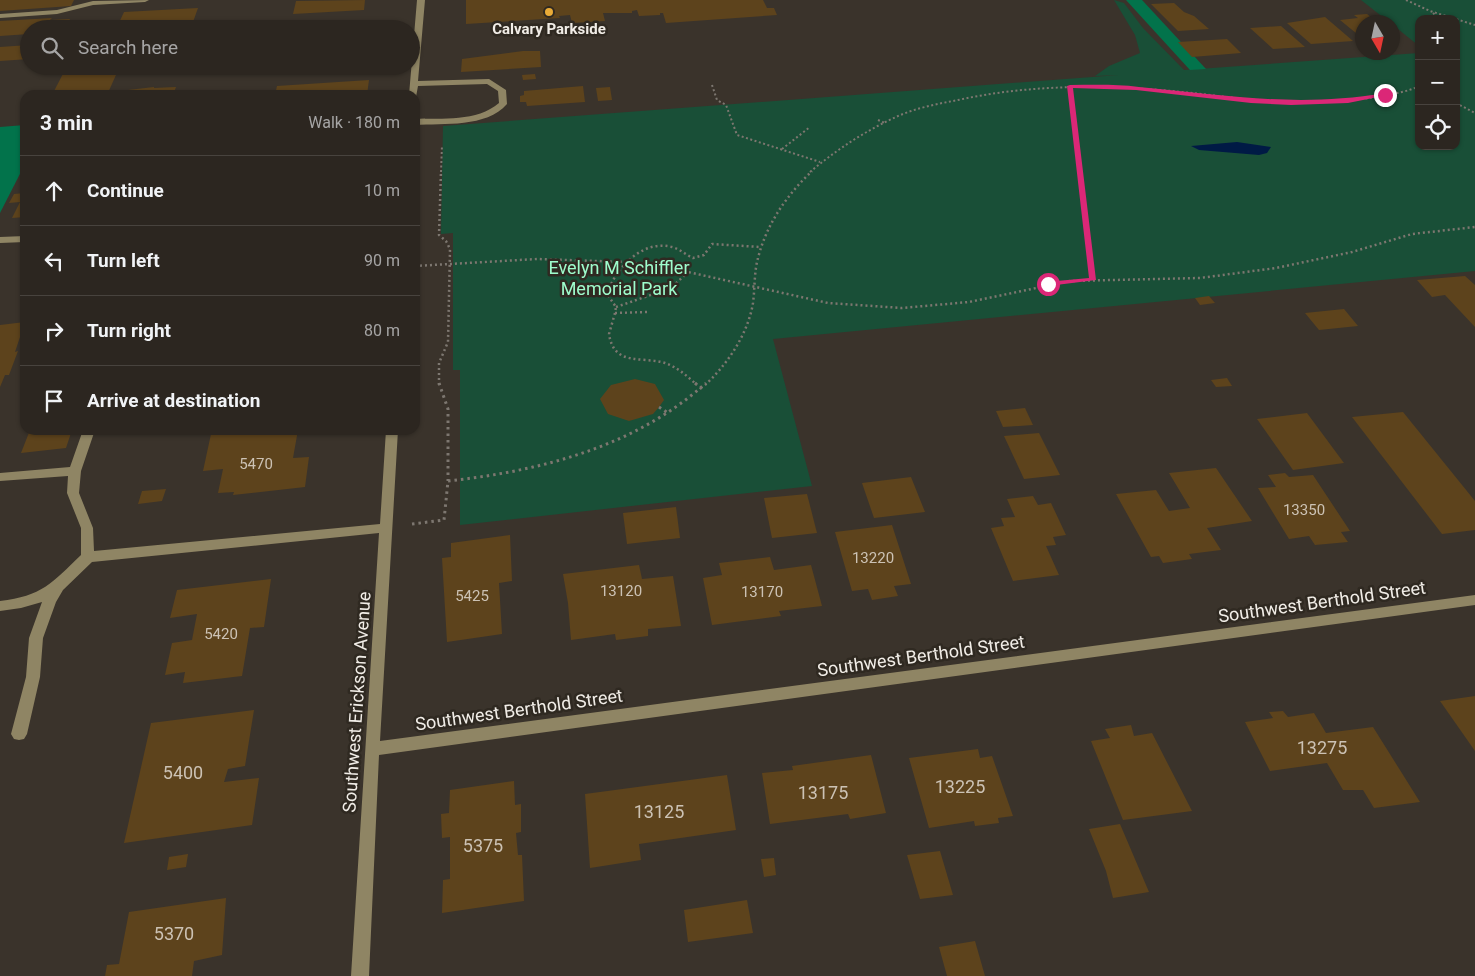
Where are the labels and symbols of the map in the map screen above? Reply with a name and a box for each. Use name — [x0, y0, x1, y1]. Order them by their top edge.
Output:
marker: Calvary Parkside — [543, 6, 555, 18]
north arrow — [1355, 15, 1400, 60]
place label: Calvary Parkside — [492, 20, 606, 38]
route end — [1374, 84, 1397, 107]
park label: Evelyn M Schiffler Memorial Park — [548, 257, 690, 299]
route start — [1037, 273, 1060, 296]
house number: 5470 — [239, 455, 273, 473]
house number: 13350 — [1283, 501, 1325, 519]
house number: 13220 — [852, 549, 894, 567]
street label: Southwest Berthold Street — [1217, 577, 1427, 626]
house number: 13120 — [600, 582, 642, 600]
house number: 13170 — [741, 583, 783, 601]
house number: 5425 — [455, 587, 489, 605]
street label: Southwest Erickson Avenue — [338, 591, 375, 813]
house number: 5420 — [204, 625, 238, 643]
street label: Southwest Berthold Street — [816, 631, 1026, 680]
street label: Southwest Berthold Street — [414, 685, 624, 734]
house number: 13275 — [1297, 737, 1347, 758]
house number: 5400 — [163, 762, 203, 783]
house number: 13225 — [935, 776, 985, 797]
house number: 13175 — [798, 782, 848, 803]
house number: 13125 — [634, 801, 684, 822]
house number: 5375 — [463, 835, 503, 856]
house number: 5370 — [154, 923, 194, 944]

